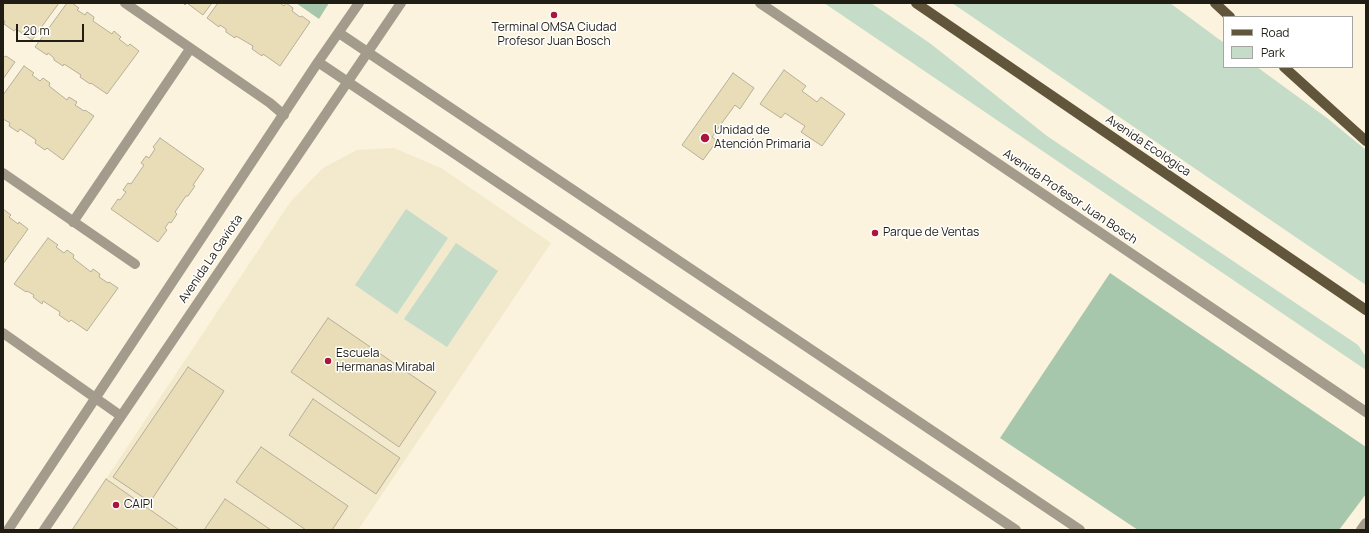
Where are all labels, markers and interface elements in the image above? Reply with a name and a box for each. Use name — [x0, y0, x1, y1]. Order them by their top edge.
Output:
marker: Terminal OMSA Ciudad Profesor Juan Bosch — [549, 10, 559, 20]
scale bar — [18, 16, 86, 42]
legend — [1223, 16, 1353, 68]
place label: Terminal OMSA Ciudad Profesor Juan Bosch — [491, 21, 617, 49]
text: 20 m — [23, 22, 50, 39]
text: Road — [1261, 24, 1289, 41]
text: Park — [1261, 44, 1285, 61]
street label: Avenida Ecológica — [1103, 112, 1193, 180]
place label: Unidad de Atención Primaria — [714, 124, 811, 152]
marker: Unidad de Atención Primaria — [699, 132, 711, 144]
street label: Avenida Profesor Juan Bosch — [1000, 147, 1140, 247]
street label: Avenida La Gaviota — [176, 212, 246, 306]
place label: Parque de Ventas — [883, 226, 979, 240]
marker: Parque de Ventas — [870, 228, 880, 238]
place label: Escuela Hermanas Mirabal — [336, 347, 435, 375]
marker: Escuela Hermanas Mirabal — [323, 356, 333, 366]
place label: CAIPI — [124, 498, 153, 512]
marker: CAIPI — [111, 500, 121, 510]

